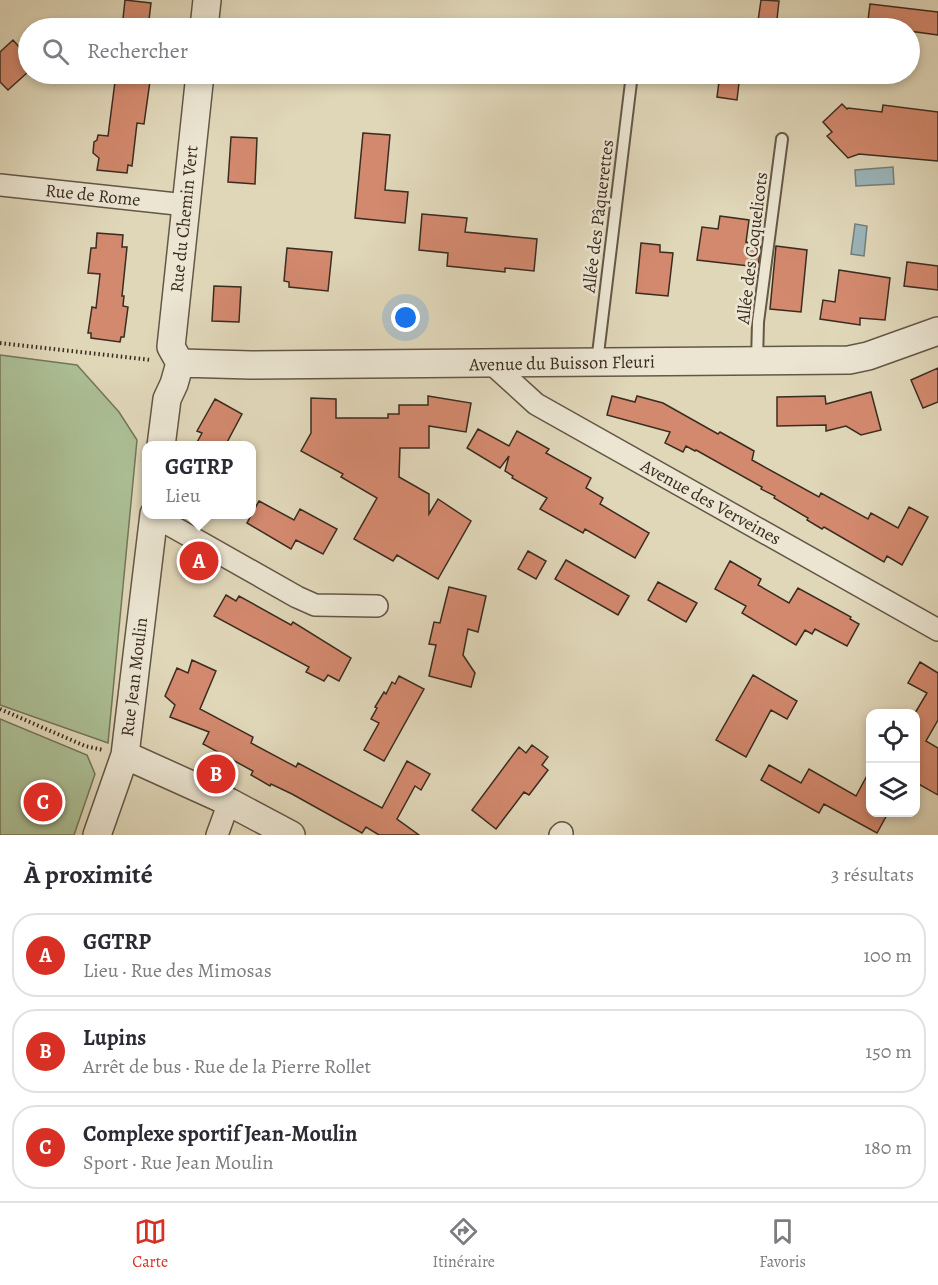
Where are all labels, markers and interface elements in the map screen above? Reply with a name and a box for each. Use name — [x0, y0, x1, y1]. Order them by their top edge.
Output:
search box — [18, 18, 920, 84]
icon: search — [39, 35, 72, 68]
text: Rechercher — [87, 36, 188, 66]
street label: Allée des Pâquerettes — [577, 138, 619, 295]
street label: Rue du Chemin Vert — [164, 144, 204, 294]
street label: Allée des Coquelicots — [731, 171, 773, 326]
street label: Rue de Rome — [44, 178, 142, 212]
your location — [391, 303, 420, 332]
street label: Avenue du Buisson Fleuri — [468, 349, 655, 377]
popup — [142, 441, 256, 519]
text: GGTRP — [165, 452, 233, 482]
street label: Avenue des Verveines — [636, 453, 785, 550]
text: Lieu — [165, 482, 201, 509]
pin: A — [180, 538, 218, 584]
street label: Rue Jean Moulin — [115, 616, 153, 738]
map controls — [866, 709, 920, 817]
button: locate — [866, 709, 920, 763]
pin: B — [196, 752, 236, 796]
button: layers — [866, 763, 920, 817]
pin: C — [24, 780, 63, 824]
text: À proximité — [24, 857, 153, 892]
text: 3 résultats — [831, 861, 914, 888]
text: GGTRP — [83, 927, 151, 957]
text: A — [39, 942, 52, 969]
text: 100 m — [863, 942, 912, 969]
text: Lieu · Rue des Mimosas — [83, 957, 272, 984]
text: Lupins — [83, 1023, 146, 1053]
text: B — [39, 1038, 52, 1065]
text: 150 m — [865, 1038, 912, 1065]
text: Arrêt de bus · Rue de la Pierre Rollet — [83, 1053, 371, 1080]
text: Complexe sportif Jean-Moulin — [83, 1119, 357, 1149]
text: C — [39, 1134, 52, 1161]
text: 180 m — [864, 1134, 912, 1161]
text: Sport · Rue Jean Moulin — [83, 1149, 273, 1176]
tab: Carte — [132, 1215, 168, 1273]
tab: Itinéraire — [432, 1215, 495, 1273]
tab: Favoris — [759, 1215, 806, 1273]

